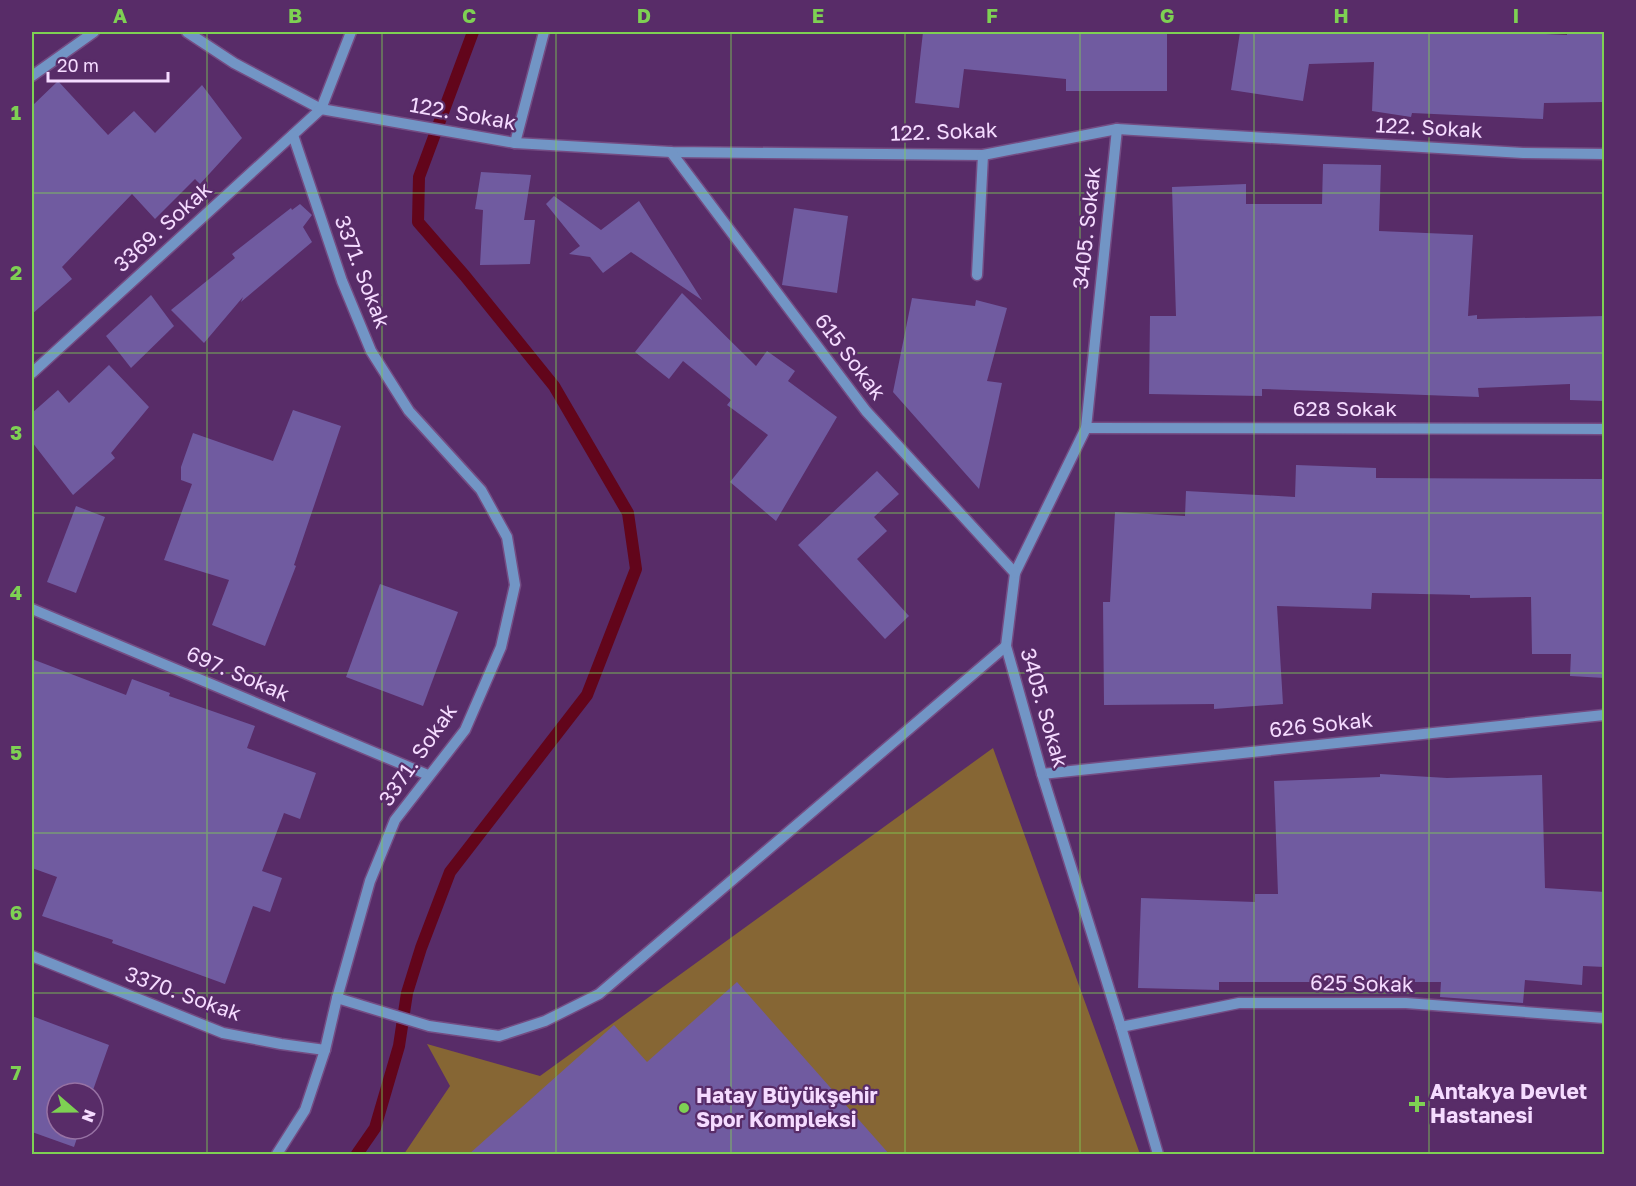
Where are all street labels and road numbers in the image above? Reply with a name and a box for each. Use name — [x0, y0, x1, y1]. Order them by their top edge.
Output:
street label: 122. Sokak — [408, 91, 519, 135]
street label: 122. Sokak — [1375, 111, 1484, 143]
street label: 122. Sokak — [890, 116, 998, 146]
street label: 3405. Sokak — [1067, 165, 1105, 291]
street label: 3369. Sokak — [108, 175, 217, 277]
street label: 3371. Sokak — [329, 211, 396, 332]
street label: 615 Sokak — [810, 308, 892, 405]
street label: 628 Sokak — [1293, 395, 1397, 421]
street label: 697. Sokak — [183, 640, 294, 706]
street label: 3405. Sokak — [1015, 645, 1074, 771]
street label: 3371. Sokak — [372, 698, 462, 811]
street label: 626 Sokak — [1268, 706, 1374, 742]
street label: 3370. Sokak — [122, 960, 245, 1026]
street label: 625 Sokak — [1310, 969, 1414, 997]

